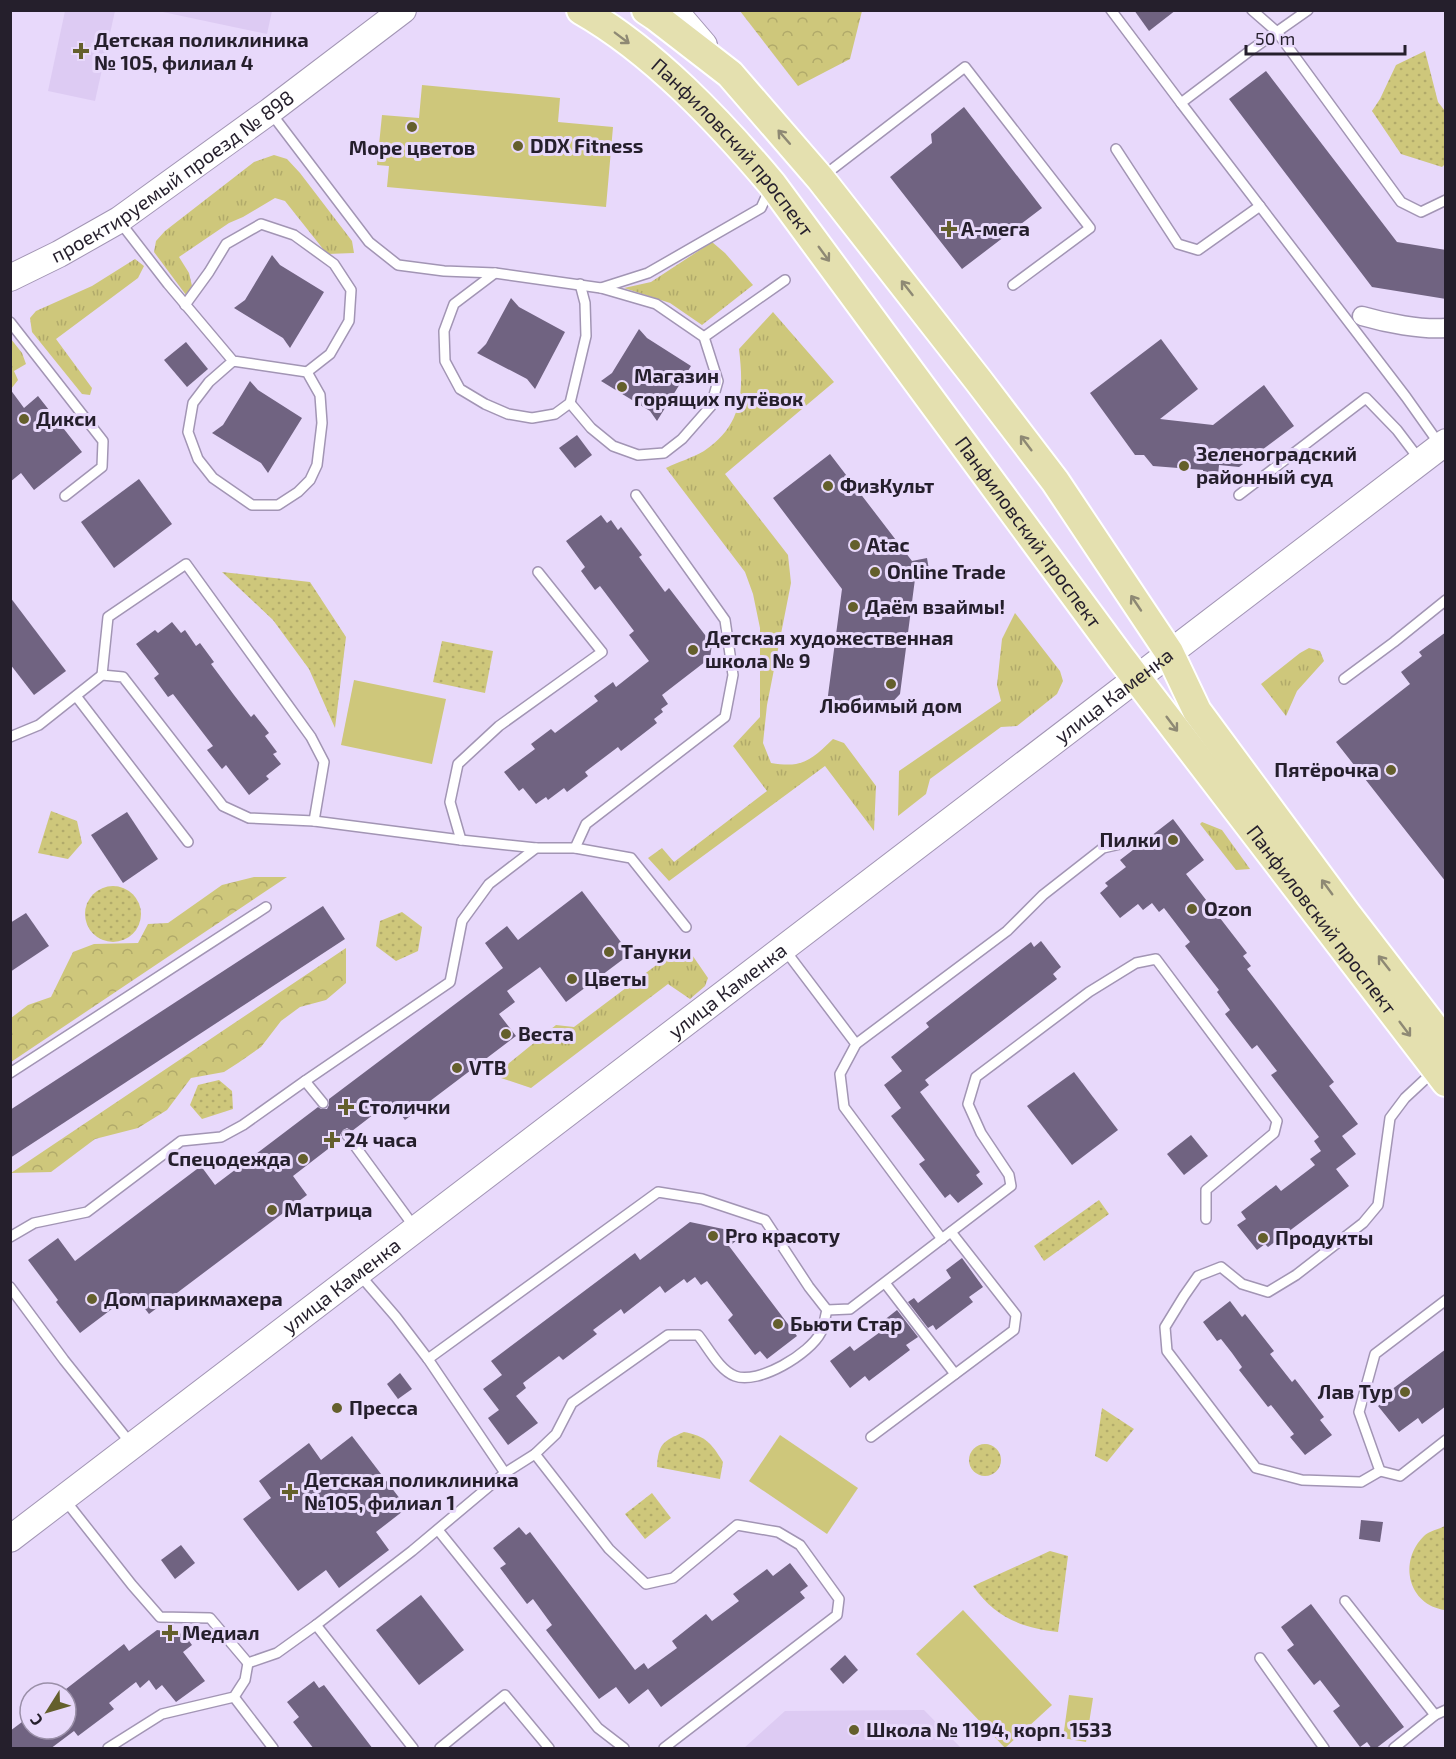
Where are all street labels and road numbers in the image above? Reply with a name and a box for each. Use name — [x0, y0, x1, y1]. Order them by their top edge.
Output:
street label: Панфиловский проспект — [647, 52, 819, 241]
street label: проектируемый проезд № 898 — [47, 84, 298, 267]
street label: Панфиловский проспект — [951, 431, 1108, 632]
street label: улица Каменка — [1049, 642, 1177, 749]
street label: Панфиловский проспект — [1242, 820, 1403, 1019]
street label: улица Каменка — [663, 937, 791, 1044]
street label: улица Каменка — [277, 1232, 405, 1339]

